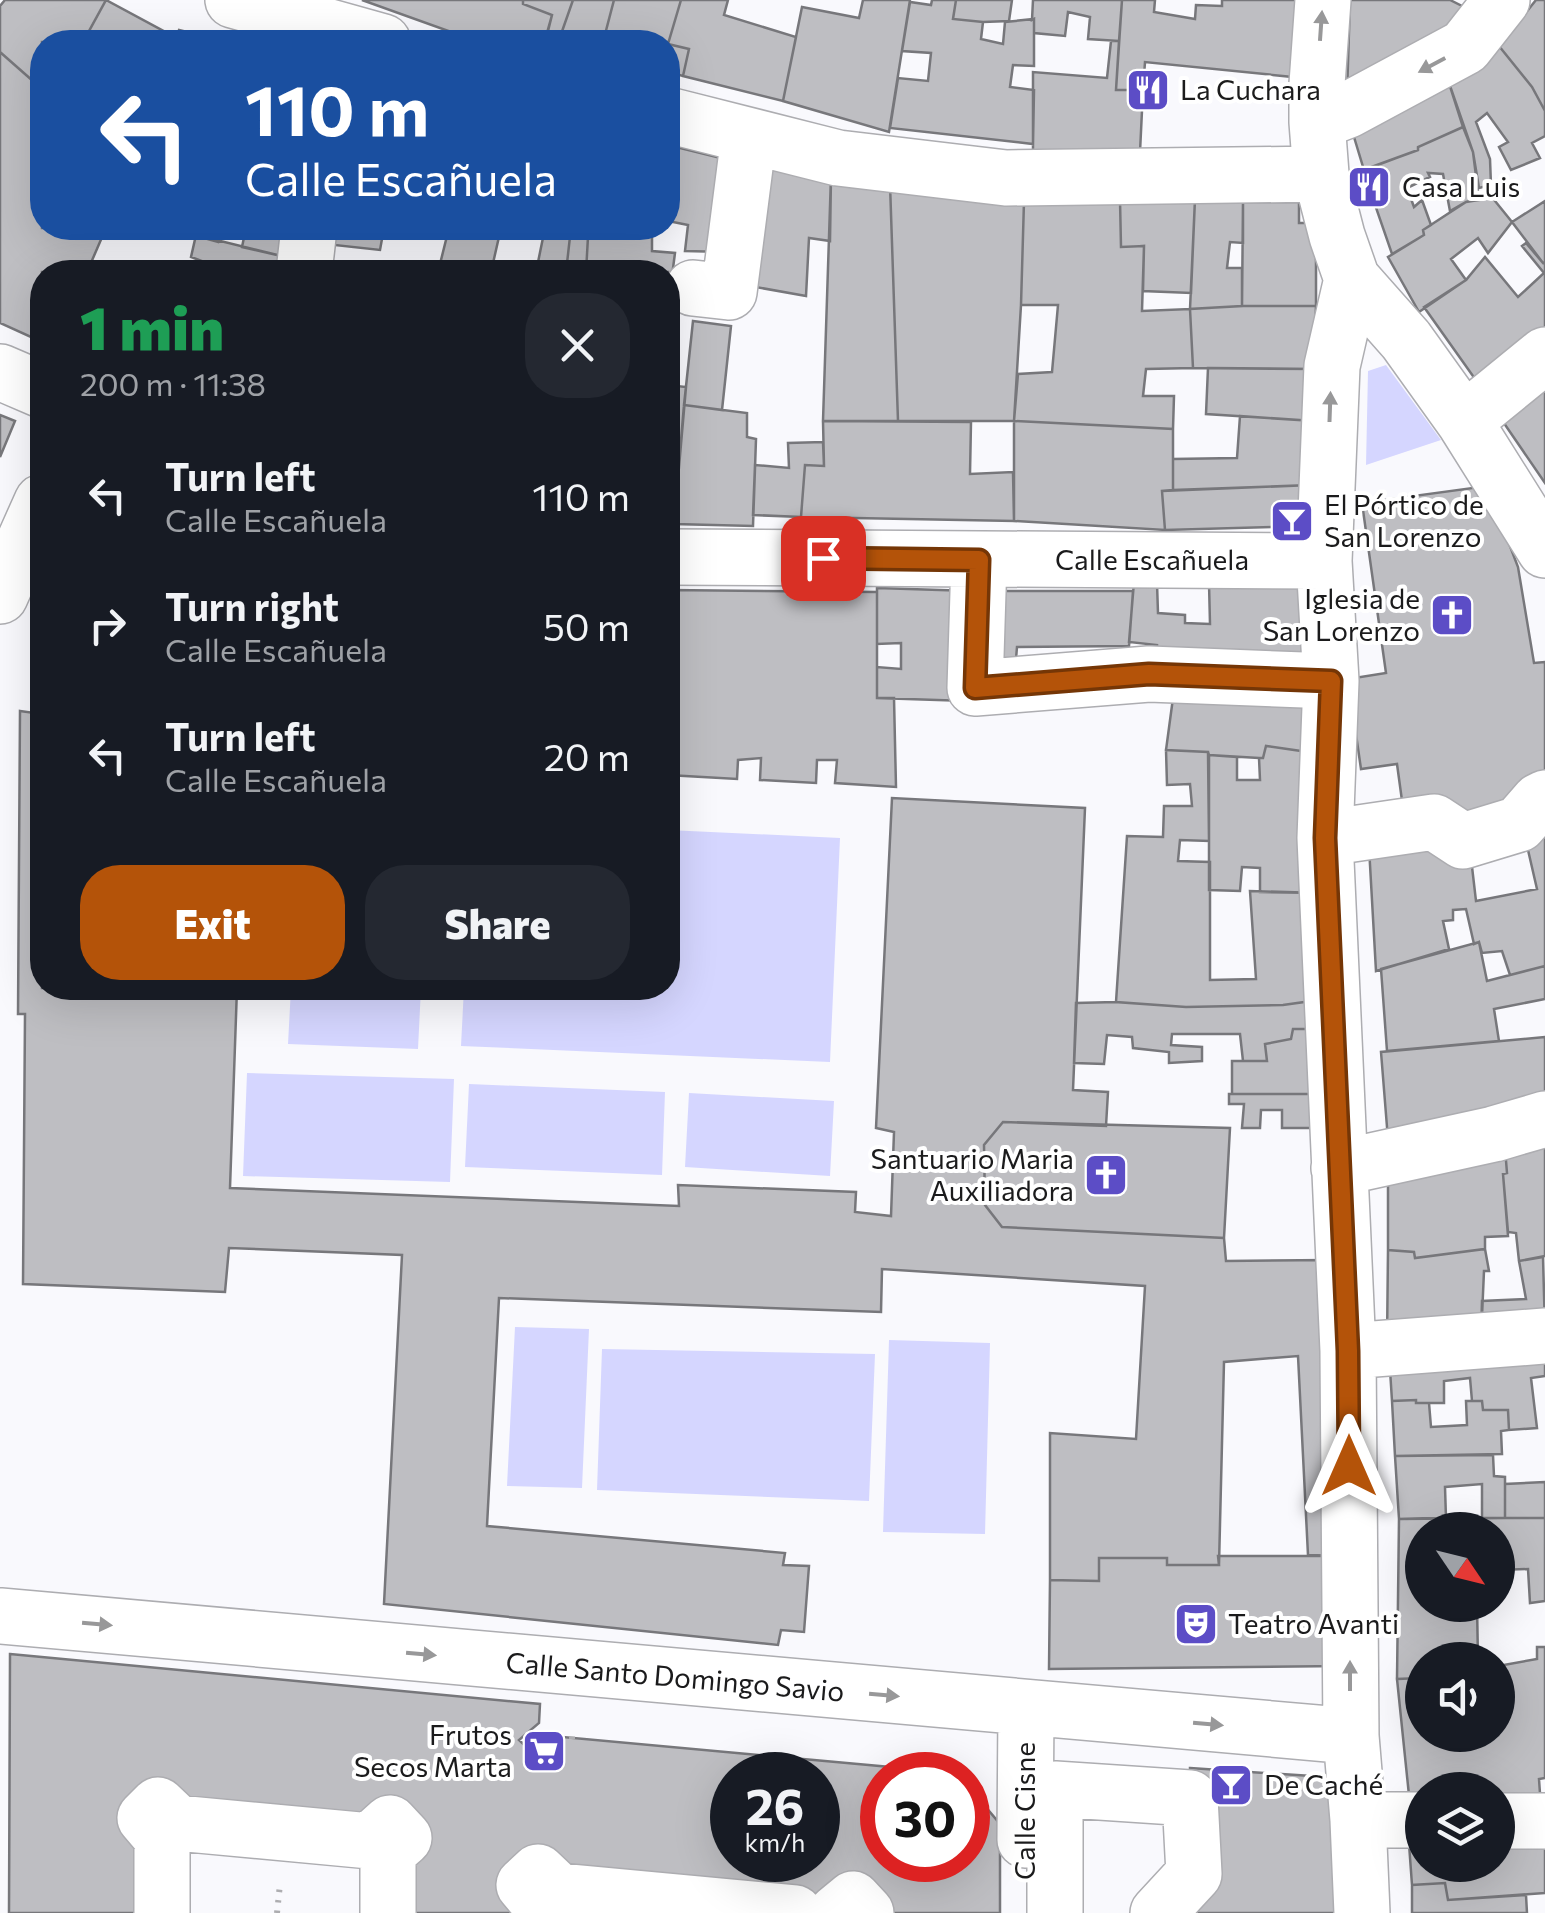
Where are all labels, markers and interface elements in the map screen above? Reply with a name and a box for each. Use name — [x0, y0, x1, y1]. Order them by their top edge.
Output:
one-way arrow — [1314, 10, 1330, 42]
one-way arrow — [1418, 56, 1447, 73]
text: 110 m — [245, 65, 429, 150]
restaurant icon: La Cuchara — [1125, 67, 1171, 113]
icon: left — [80, 70, 210, 200]
place label: La Cuchara — [1180, 72, 1321, 106]
text: Calle Escañuela — [245, 150, 557, 205]
restaurant icon: Casa Luis — [1346, 164, 1392, 210]
place label: Casa Luis — [1402, 169, 1520, 203]
text: 1 min — [80, 289, 224, 362]
button: close — [525, 293, 630, 398]
text: 200 m · 11:38 — [80, 363, 266, 403]
one-way arrow — [1323, 390, 1339, 422]
text: Turn left — [165, 452, 316, 499]
icon: left — [80, 468, 135, 523]
text: 110 m — [532, 472, 630, 519]
place label: El Pórtico de San Lorenzo — [1324, 487, 1484, 553]
bar icon: El Pórtico de San Lorenzo — [1269, 498, 1315, 544]
text: Calle Escañuela — [165, 499, 387, 539]
pin — [781, 516, 866, 601]
icon: arrive — [796, 531, 851, 586]
street label: Calle Escañuela — [1055, 542, 1249, 576]
place label: Iglesia de San Lorenzo — [1263, 581, 1420, 647]
text: Turn right — [165, 582, 339, 629]
church icon: Iglesia de San Lorenzo — [1429, 592, 1475, 638]
icon: right — [80, 598, 135, 653]
text: 50 m — [543, 602, 630, 649]
text: Calle Escañuela — [165, 629, 387, 669]
text: Turn left — [165, 712, 316, 759]
icon: left — [80, 728, 135, 783]
text: 20 m — [544, 732, 630, 779]
text: Calle Escañuela — [165, 759, 387, 799]
button: Exit — [80, 865, 345, 980]
button: Share — [365, 865, 630, 980]
place label: Santuario Maria Auxiliadora — [870, 1141, 1074, 1207]
church icon: Santuario Maria Auxiliadora — [1083, 1152, 1129, 1198]
position arrow — [1297, 1414, 1401, 1518]
north arrow — [1405, 1512, 1515, 1622]
map controls — [1405, 1512, 1515, 1882]
theatre icon: Teatro Avanti — [1173, 1601, 1219, 1647]
place label: Teatro Avanti — [1228, 1606, 1399, 1640]
one-way arrow — [82, 1617, 114, 1633]
button: sound — [1405, 1642, 1515, 1752]
street label: Calle Santo Domingo Savio — [504, 1644, 846, 1708]
one-way arrow — [405, 1646, 437, 1662]
one-way arrow — [1342, 1659, 1358, 1691]
one-way arrow — [868, 1688, 900, 1704]
one-way arrow — [1192, 1716, 1224, 1732]
place label: Frutos Secos Marta — [354, 1717, 512, 1783]
supermarket icon: Frutos Secos Marta — [521, 1728, 567, 1774]
street label: Calle Cisne — [1007, 1742, 1041, 1880]
speed limit sign: 30 — [860, 1752, 990, 1882]
bar icon: De Caché — [1208, 1762, 1254, 1808]
place label: De Caché — [1264, 1767, 1383, 1801]
button: layers — [1405, 1772, 1515, 1882]
text: 26 — [745, 1774, 804, 1835]
text: km/h — [745, 1827, 805, 1857]

